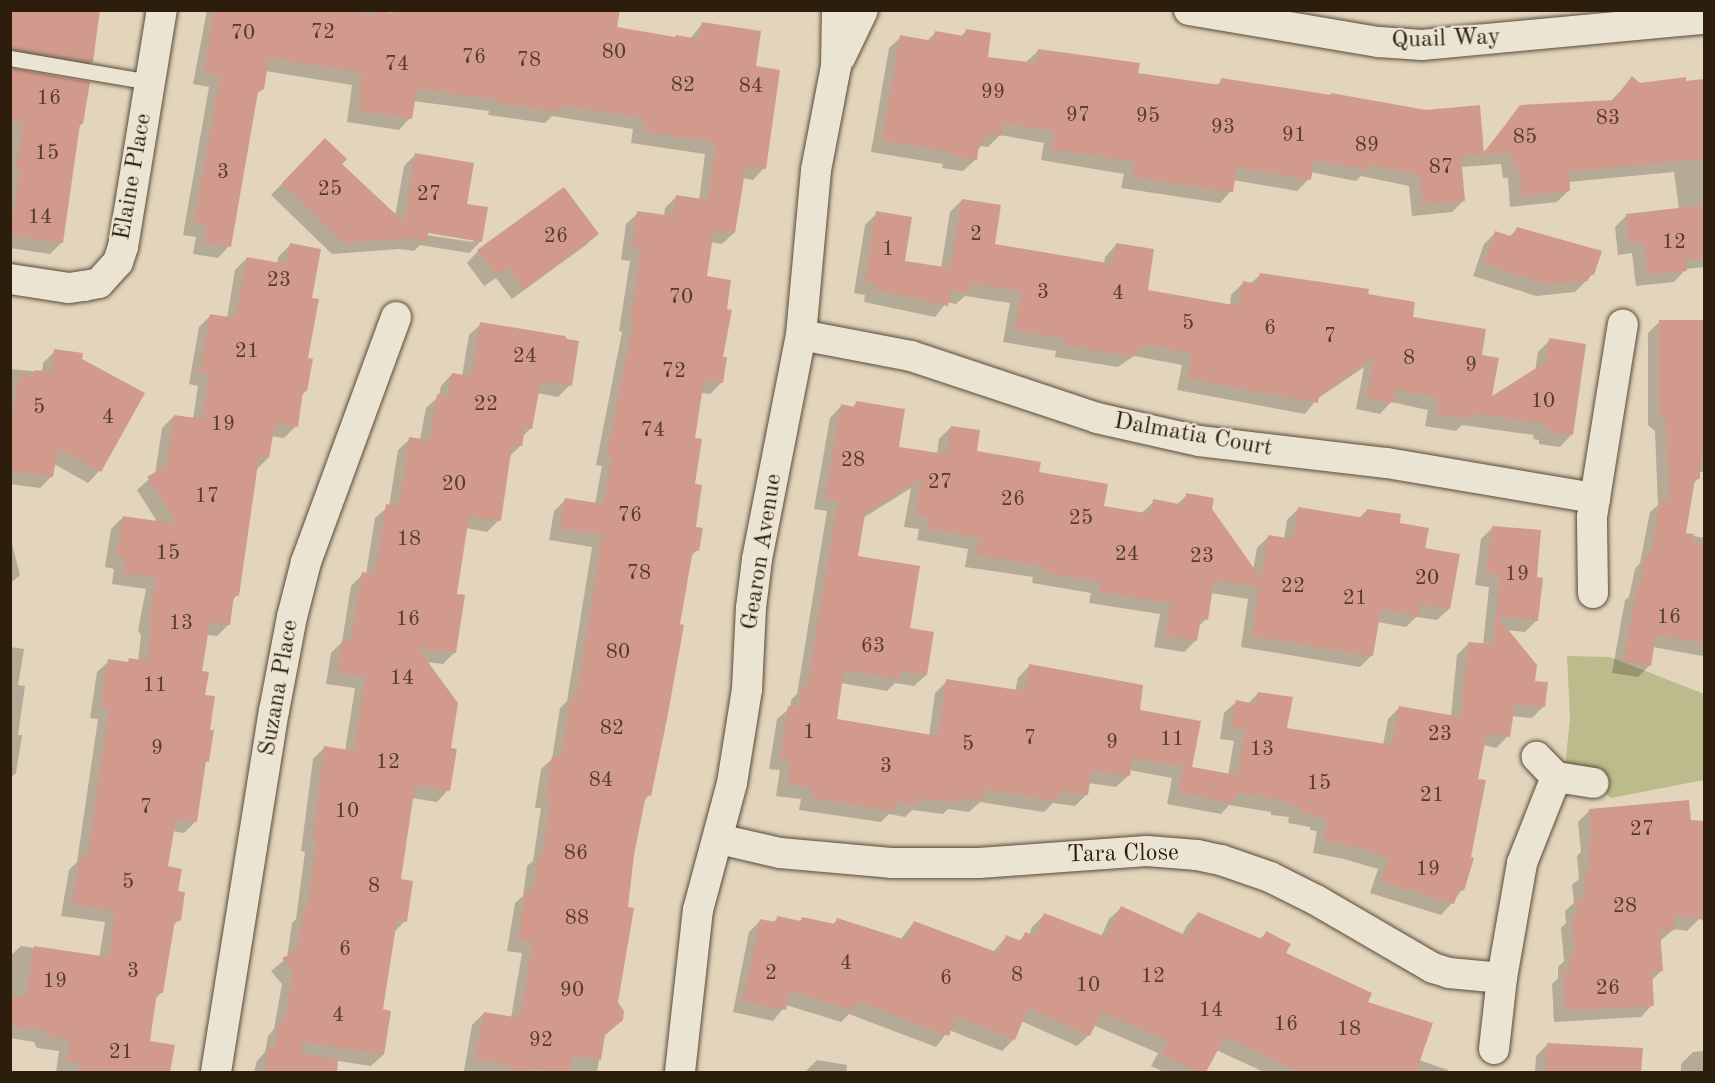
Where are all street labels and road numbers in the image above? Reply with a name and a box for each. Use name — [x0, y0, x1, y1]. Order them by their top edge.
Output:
street label: Quail Way — [1391, 24, 1501, 56]
street label: Elaine Place — [109, 111, 159, 243]
street label: Dalmatia Court — [1111, 408, 1275, 464]
street label: Gearon Avenue — [736, 472, 790, 632]
street label: Suzana Place — [254, 618, 306, 758]
street label: Tara Close — [1067, 840, 1179, 870]

